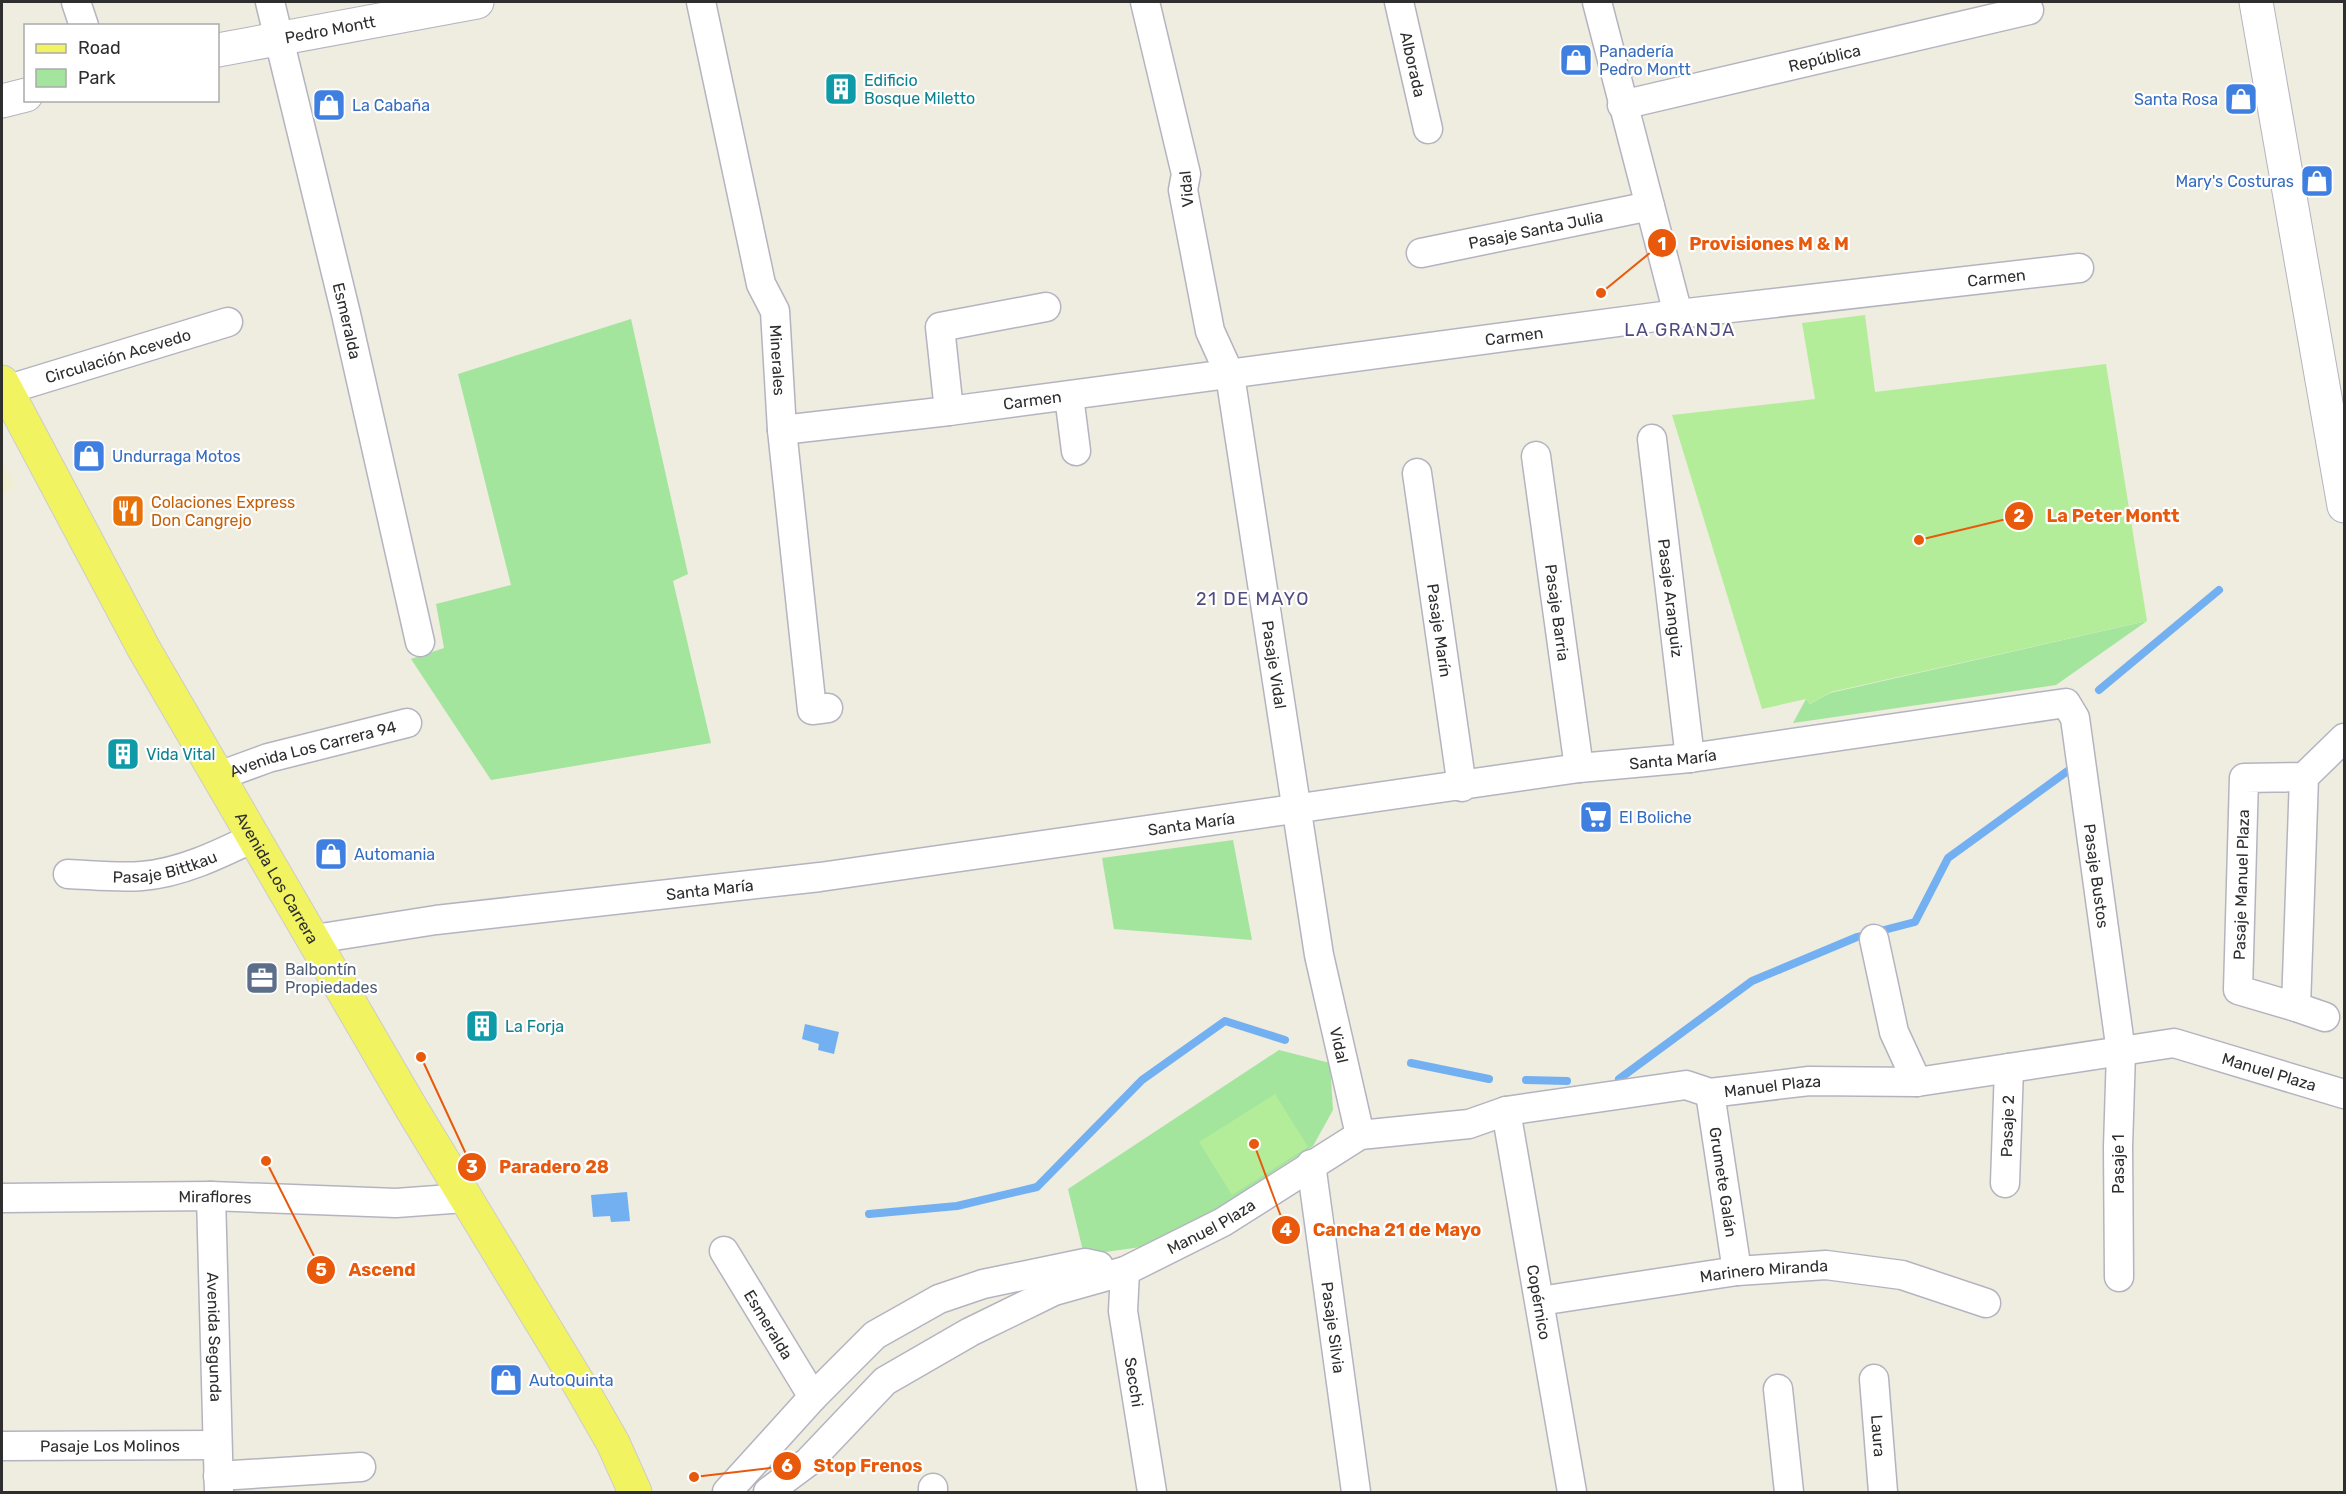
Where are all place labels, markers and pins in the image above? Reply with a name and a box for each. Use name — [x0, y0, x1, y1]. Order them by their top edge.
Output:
shop icon: Panadería Pedro Montt — [1558, 42, 1594, 78]
place label: Panadería Pedro Montt — [1599, 42, 1691, 79]
building icon: Edificio Bosque Miletto — [823, 71, 859, 107]
place label: Edificio Bosque Miletto — [864, 71, 975, 108]
shop icon: Santa Rosa — [2223, 81, 2259, 117]
shop icon: La Cabaña — [311, 87, 347, 123]
place label: Santa Rosa — [2134, 90, 2218, 109]
place label: La Cabaña — [352, 96, 430, 115]
shop icon: Mary's Costuras — [2299, 163, 2335, 199]
place label: Mary's Costuras — [2176, 172, 2294, 191]
callout: Provisiones M & M — [1647, 225, 1861, 261]
shop icon: Undurraga Motos — [71, 438, 107, 474]
place label: Undurraga Motos — [112, 447, 241, 466]
restaurant icon: Colaciones Express Don Cangrejo — [110, 493, 146, 529]
place label: Colaciones Express Don Cangrejo — [151, 493, 295, 530]
callout: La Peter Montt — [2004, 498, 2191, 534]
building icon: Vida Vital — [105, 736, 141, 772]
place label: Vida Vital — [146, 745, 215, 764]
supermarket icon: El Boliche — [1578, 799, 1614, 835]
place label: El Boliche — [1619, 808, 1692, 827]
shop icon: Automania — [313, 836, 349, 872]
place label: Automania — [354, 845, 435, 864]
office icon: Balbontín Propiedades — [244, 960, 280, 996]
place label: Balbontín Propiedades — [285, 960, 378, 997]
building icon: La Forja — [464, 1008, 500, 1044]
place label: La Forja — [505, 1017, 564, 1036]
callout: Paradero 28 — [457, 1149, 621, 1185]
callout: Cancha 21 de Mayo — [1271, 1212, 1493, 1248]
callout: Ascend — [306, 1252, 427, 1288]
shop icon: AutoQuinta — [488, 1362, 524, 1398]
place label: AutoQuinta — [529, 1371, 614, 1390]
callout: Stop Frenos — [772, 1448, 935, 1484]

